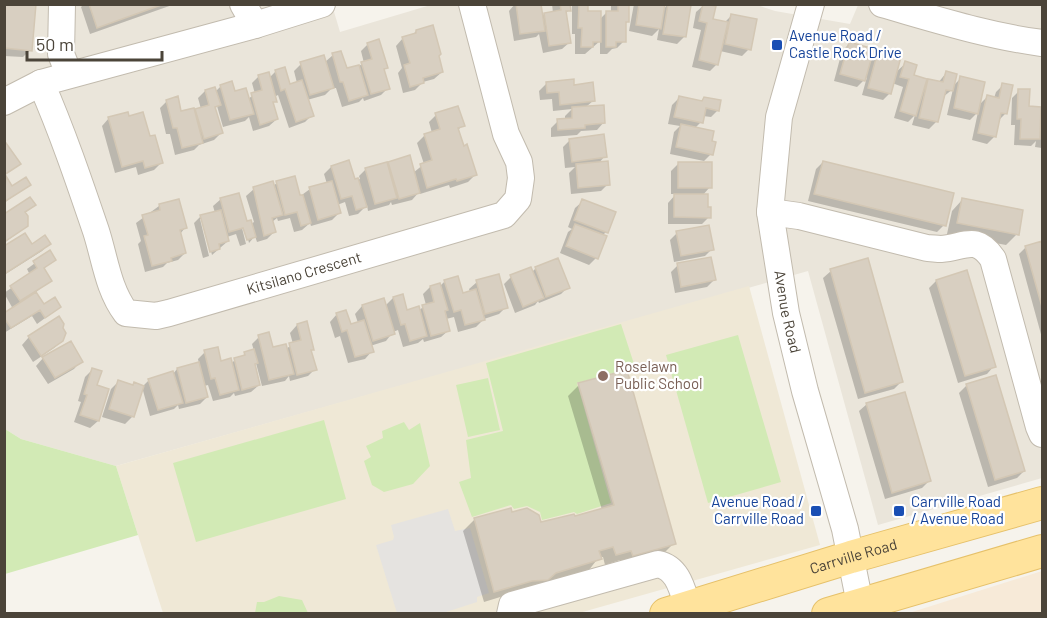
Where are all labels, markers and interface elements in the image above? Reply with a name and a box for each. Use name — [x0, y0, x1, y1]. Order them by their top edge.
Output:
scale bar — [27, 24, 162, 62]
place label: Avenue Road / Castle Rock Drive — [789, 26, 902, 61]
text: 50 m — [36, 33, 74, 55]
marker: Avenue Road / Castle Rock Drive — [770, 38, 784, 52]
street label: Kitsilano Crescent — [244, 247, 363, 298]
street label: Avenue Road — [771, 269, 805, 355]
place label: Roselawn Public School — [615, 357, 703, 392]
marker: Roselawn Public School — [596, 369, 610, 383]
place label: Avenue Road / Carrville Road — [711, 492, 804, 527]
place label: Carrville Road / Avenue Road — [911, 492, 1004, 527]
marker: Avenue Road / Carrville Road — [809, 504, 823, 518]
marker: Carrville Road / Avenue Road — [892, 504, 906, 518]
street label: Carrville Road — [807, 534, 899, 577]

